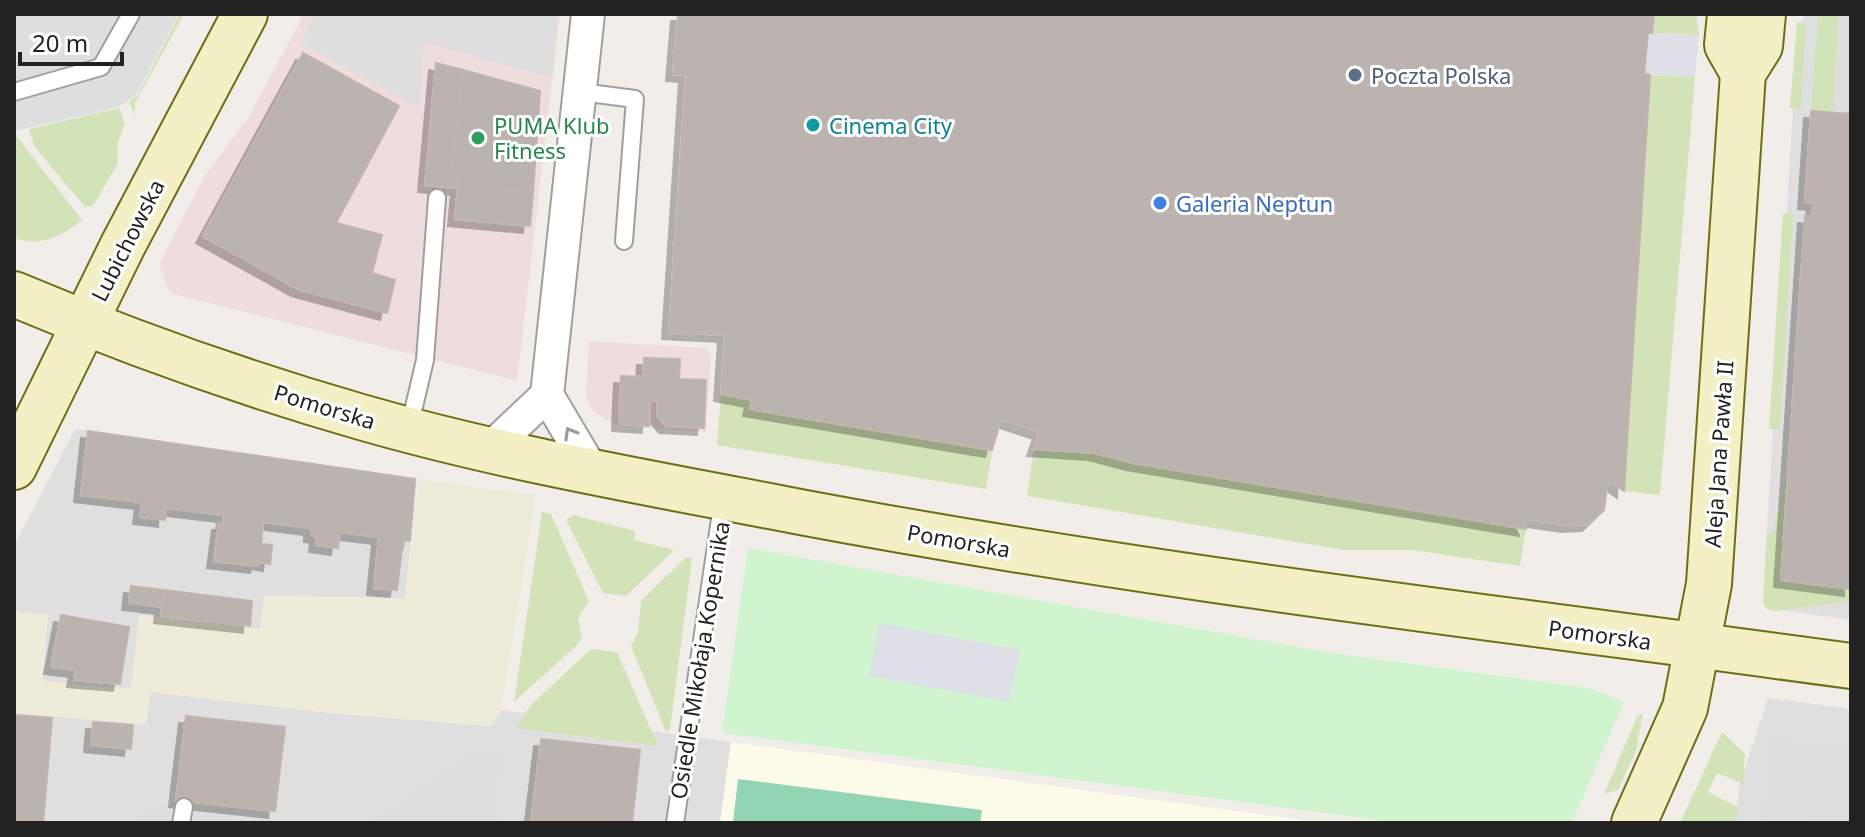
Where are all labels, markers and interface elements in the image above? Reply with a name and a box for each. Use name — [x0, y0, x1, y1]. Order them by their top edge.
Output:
scale bar — [20, 16, 122, 66]
text: 20 m — [32, 26, 88, 59]
place label: Poczta Polska — [1371, 60, 1511, 90]
marker: Poczta Polska — [1346, 66, 1364, 84]
place label: PUMA Klub Fitness — [494, 110, 610, 165]
place label: Cinema City — [829, 110, 953, 140]
marker: Cinema City — [804, 116, 822, 134]
marker: PUMA Klub Fitness — [469, 129, 487, 147]
street label: Lubichowska — [83, 174, 171, 306]
place label: Galeria Neptun — [1176, 188, 1333, 218]
marker: Galeria Neptun — [1151, 194, 1169, 212]
street label: Aleja Jana Pawła II — [1696, 359, 1740, 549]
street label: Pomorska — [271, 376, 379, 436]
one-way arrow — [564, 427, 580, 442]
street label: Pomorska — [905, 516, 1013, 564]
street label: Osiedle Mikołaja Kopernika — [662, 519, 736, 801]
street label: Pomorska — [1546, 612, 1654, 656]

